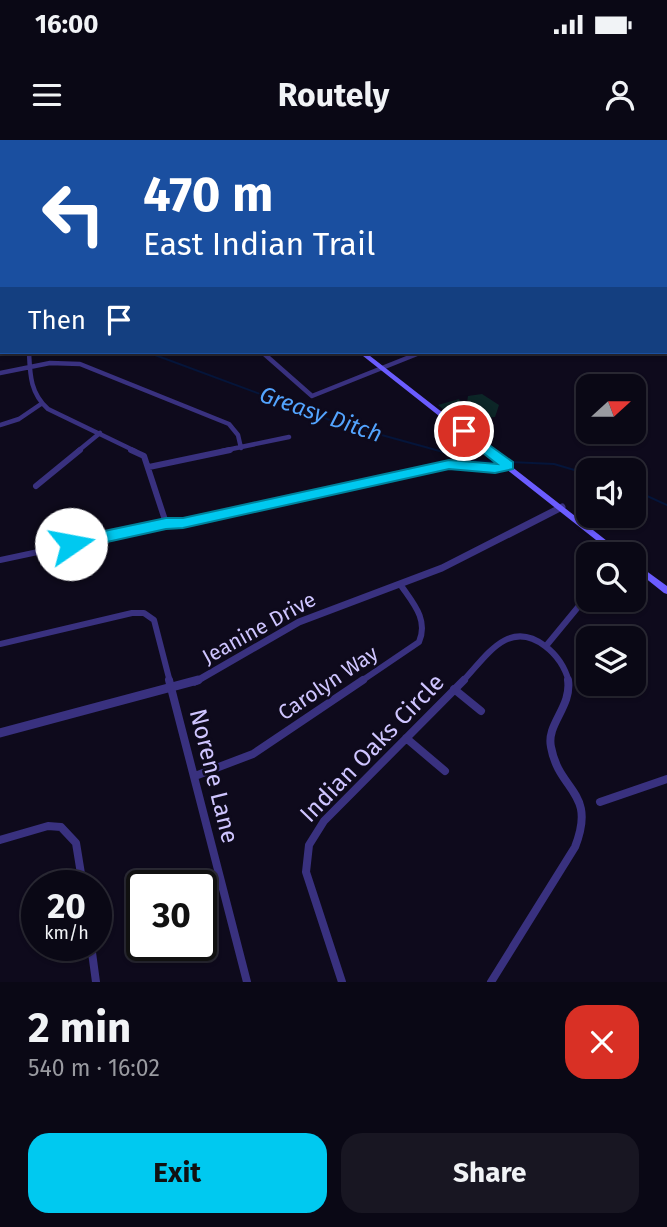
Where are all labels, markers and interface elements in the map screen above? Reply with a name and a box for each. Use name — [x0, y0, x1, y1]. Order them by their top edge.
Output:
text: 16:00 — [35, 9, 98, 40]
icon: menu — [28, 76, 66, 114]
text: Routely — [278, 76, 389, 114]
icon: person — [601, 76, 639, 114]
text: 470 m — [143, 165, 273, 224]
icon: left — [28, 168, 119, 259]
text: East Indian Trail — [143, 225, 375, 263]
icon: arrive — [100, 301, 138, 339]
text: Then — [28, 305, 86, 336]
north arrow — [576, 374, 646, 444]
map controls — [576, 374, 646, 696]
water label: Greasy Ditch — [256, 380, 386, 448]
pin — [434, 401, 494, 461]
icon: arrive — [445, 412, 483, 450]
button: sound — [576, 458, 646, 528]
position arrow — [34, 507, 108, 581]
button: search — [576, 542, 646, 612]
street label: Jeanine Drive — [198, 586, 320, 670]
button: layers — [576, 626, 646, 696]
street label: Carolyn Way — [273, 640, 383, 726]
street label: Indian Oaks Circle — [294, 668, 450, 828]
street label: Norene Lane — [184, 706, 244, 846]
speed limit sign: 30 — [126, 870, 217, 961]
text: 20 — [47, 885, 86, 927]
text: km/h — [44, 922, 89, 944]
text: 2 min — [28, 1003, 131, 1053]
button: close — [565, 1005, 639, 1079]
text: 540 m · 16:02 — [28, 1054, 160, 1082]
button: Exit — [28, 1133, 327, 1213]
button: Share — [341, 1133, 639, 1213]

